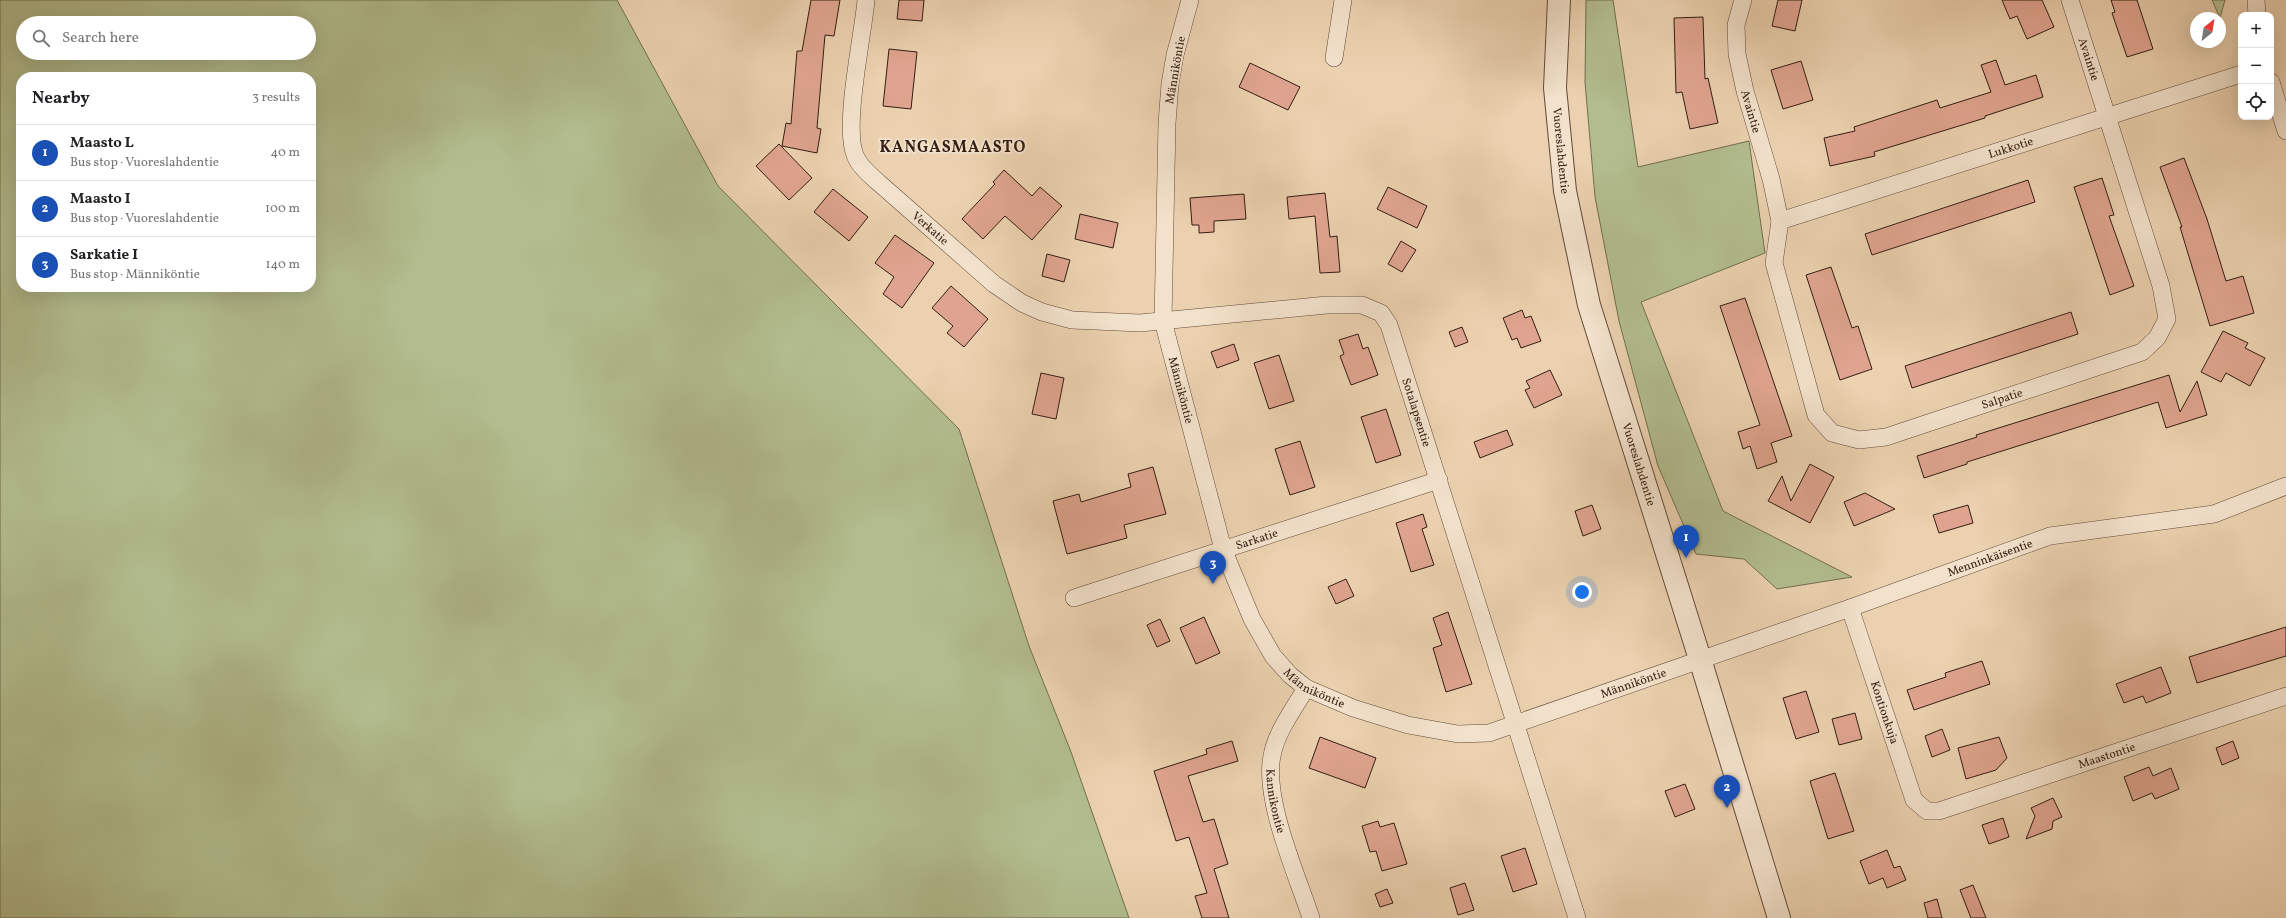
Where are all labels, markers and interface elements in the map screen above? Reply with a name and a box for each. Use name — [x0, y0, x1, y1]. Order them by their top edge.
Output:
north arrow — [2190, 12, 2226, 48]
map controls — [2238, 12, 2274, 120]
button: + — [2238, 12, 2274, 48]
search box — [16, 16, 316, 60]
icon: search — [30, 27, 52, 49]
text: Search here — [62, 28, 139, 49]
street label: Männiköntie — [1162, 35, 1190, 105]
street label: Avaintie — [2074, 36, 2103, 83]
button: − — [2238, 48, 2274, 84]
button: locate — [2238, 84, 2274, 120]
text: Nearby — [32, 87, 90, 110]
street label: Avaintie — [1736, 88, 1764, 135]
text: 3 results — [252, 89, 300, 107]
street label: Vuoreslahdentie — [1548, 107, 1572, 195]
text: Maasto L — [70, 133, 134, 154]
street label: Lukkotie — [1986, 134, 2036, 163]
district label: KANGASMAASTO — [880, 137, 1026, 159]
text: 1 — [42, 144, 48, 162]
text: 40 m — [271, 144, 300, 162]
text: Bus stop · Vuoreslahdentie — [70, 154, 219, 172]
text: Maasto I — [70, 189, 131, 210]
text: 2 — [42, 200, 48, 218]
text: 100 m — [265, 200, 300, 218]
street label: Verkatie — [908, 208, 952, 250]
text: Bus stop · Vuoreslahdentie — [70, 210, 219, 228]
text: Sarkatie I — [70, 245, 138, 266]
text: 3 — [42, 256, 48, 274]
text: 140 m — [266, 256, 300, 274]
text: Bus stop · Männiköntie — [70, 266, 200, 284]
street label: Männiköntie — [1164, 355, 1197, 426]
street label: Sotalapsentie — [1397, 376, 1434, 449]
street label: Salpatie — [1980, 385, 2025, 414]
street label: Vuoreslahdentie — [1617, 421, 1659, 509]
street label: Sarkatie — [1234, 525, 1280, 554]
pin: 1 — [1673, 525, 1699, 558]
street label: Menninkäisentie — [1945, 536, 2035, 581]
pin: 3 — [1200, 551, 1226, 584]
your location — [1572, 582, 1592, 602]
street label: Männiköntie — [1599, 665, 1669, 703]
street label: Männiköntie — [1279, 666, 1347, 713]
street label: Kontionkuja — [1866, 679, 1902, 746]
street label: Maastontie — [2076, 739, 2138, 773]
street label: Kannikontie — [1261, 769, 1288, 836]
pin: 2 — [1714, 775, 1740, 808]

